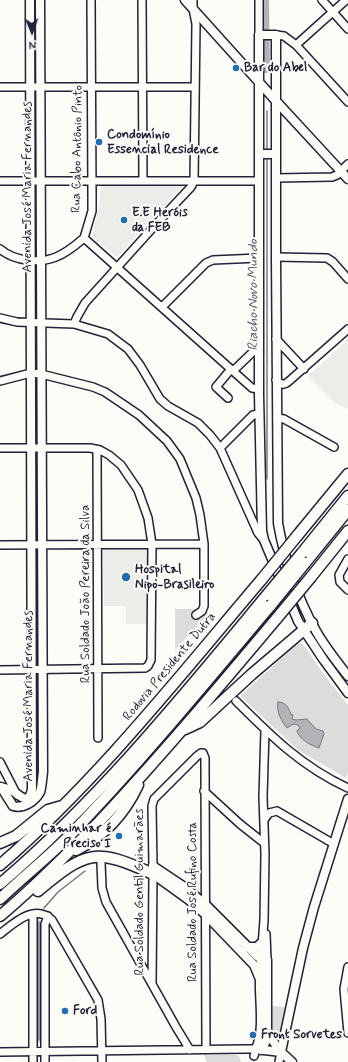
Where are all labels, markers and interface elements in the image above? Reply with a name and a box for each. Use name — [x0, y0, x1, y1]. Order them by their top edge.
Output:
north arrow — [12, 12, 52, 52]
text: N — [29, 37, 36, 51]
place label: Bar do Abel — [244, 60, 307, 76]
marker: Bar do Abel — [231, 63, 241, 73]
street label: Rua Cabo Antônio Pinto — [69, 85, 87, 213]
street label: Avenida José Maria Fernandes — [20, 101, 36, 273]
place label: Condomínio Essencial Residence — [107, 127, 219, 158]
marker: Condomínio Essencial Residence — [94, 137, 104, 147]
place label: E.E Heróis da FEB — [132, 205, 188, 236]
marker: E.E Heróis da FEB — [119, 215, 129, 225]
water label: Riacho Novo Mundo — [246, 239, 262, 351]
street label: Rua Soldado João Pereira da Silva — [78, 505, 94, 683]
place label: Hospital Nipo-Brasileiro — [135, 562, 214, 593]
marker: Hospital Nipo-Brasileiro — [120, 571, 132, 583]
street label: Avenida José Maria Fernandes — [21, 610, 37, 782]
street label: Rodovia Presidente Dutra — [120, 610, 220, 724]
street label: Rua Soldado Gentil Guimarães — [132, 808, 148, 976]
place label: Caminhar é Preciso I — [41, 821, 111, 852]
street label: Rua Soldado José Rufino Costa — [185, 822, 201, 982]
marker: Caminhar é Preciso I — [114, 831, 124, 841]
place label: Ford — [73, 1003, 97, 1019]
marker: Ford — [60, 1006, 70, 1016]
place label: Front Sorvetes — [261, 1027, 342, 1043]
marker: Front Sorvetes — [248, 1030, 258, 1040]

